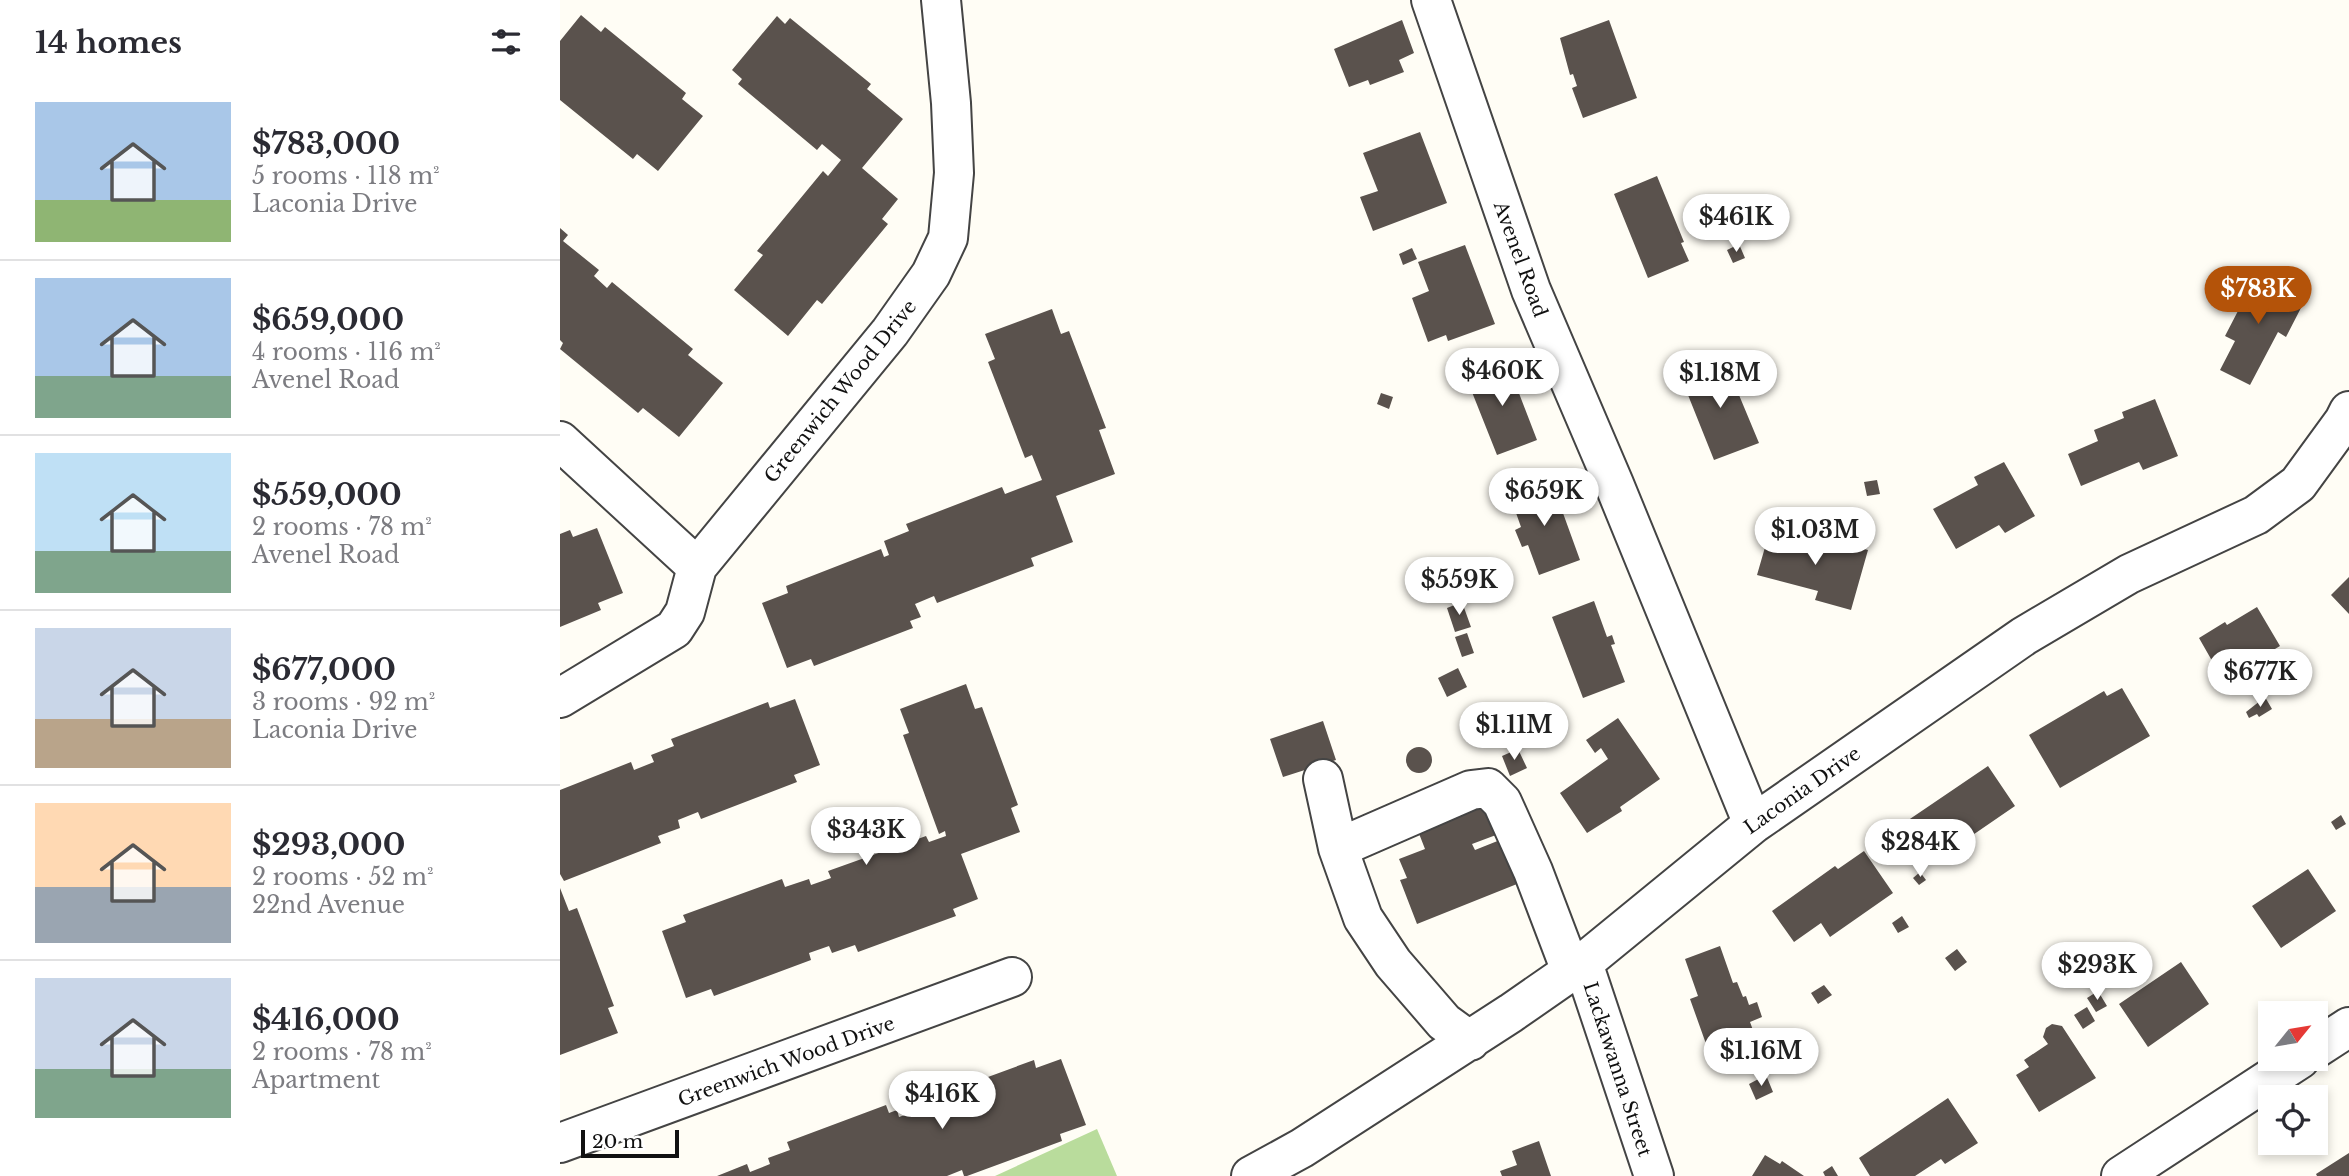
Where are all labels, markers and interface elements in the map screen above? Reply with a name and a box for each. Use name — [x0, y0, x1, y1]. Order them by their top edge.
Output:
icon: filters — [487, 23, 525, 61]
text: 14 homes — [35, 24, 182, 61]
text: $783,000 — [252, 125, 400, 162]
icon: home — [91, 130, 175, 214]
text: 5 rooms · 118 m² — [252, 162, 440, 190]
text: Laconia Drive — [252, 190, 417, 218]
pin: $461K — [1687, 194, 1785, 254]
street label: Avenel Road — [1489, 197, 1552, 320]
text: $461K — [1699, 203, 1773, 231]
pin: $783K — [2209, 266, 2307, 326]
text: $783K — [2221, 275, 2295, 303]
street label: Greenwich Wood Drive — [759, 295, 921, 487]
text: $659,000 — [252, 301, 404, 338]
icon: home — [91, 306, 175, 390]
text: 4 rooms · 116 m² — [252, 338, 441, 366]
pin: $460K — [1453, 348, 1551, 408]
pin: $1.18M — [1663, 350, 1777, 410]
text: $460K — [1461, 357, 1543, 385]
text: $1.18M — [1679, 359, 1761, 387]
text: Avenel Road — [252, 366, 399, 394]
pin: $659K — [1495, 468, 1593, 528]
text: $559,000 — [252, 476, 402, 513]
text: $659K — [1505, 477, 1583, 505]
icon: home — [91, 481, 175, 565]
pin: $1.03M — [1758, 508, 1872, 567]
text: 2 rooms · 78 m² — [252, 513, 432, 541]
text: $1.03M — [1771, 516, 1859, 544]
text: Avenel Road — [252, 541, 399, 569]
pin: $559K — [1410, 558, 1508, 617]
text: $559K — [1421, 566, 1497, 594]
pin: $677K — [2211, 650, 2309, 709]
text: $677,000 — [252, 651, 396, 688]
icon: home — [91, 656, 175, 740]
text: $677K — [2223, 658, 2297, 686]
text: 3 rooms · 92 m² — [252, 688, 435, 716]
pin: $1.11M — [1457, 702, 1571, 762]
text: $1.11M — [1475, 711, 1553, 739]
text: Laconia Drive — [252, 716, 417, 744]
street label: Laconia Drive — [1740, 742, 1865, 839]
pin: $343K — [817, 808, 915, 867]
text: $343K — [827, 816, 905, 844]
pin: $284K — [1871, 820, 1969, 879]
text: $293,000 — [252, 826, 405, 863]
text: $284K — [1881, 828, 1959, 856]
icon: home — [91, 831, 175, 915]
text: 2 rooms · 52 m² — [252, 863, 434, 891]
text: 22nd Avenue — [252, 891, 405, 919]
pin: $293K — [2048, 942, 2146, 1002]
text: $293K — [2058, 951, 2136, 979]
street label: Lackawanna Street — [1578, 979, 1657, 1160]
text: $416,000 — [252, 1001, 400, 1038]
north arrow — [2258, 1001, 2328, 1071]
map controls — [2258, 1001, 2328, 1155]
icon: home — [91, 1006, 175, 1090]
street label: Greenwich Wood Drive — [675, 1012, 898, 1111]
pin: $1.16M — [1704, 1028, 1818, 1088]
text: $1.16M — [1720, 1037, 1802, 1065]
text: 2 rooms · 78 m² — [252, 1038, 432, 1066]
text: Apartment — [252, 1066, 380, 1094]
pin: $416K — [893, 1072, 991, 1131]
text: $416K — [905, 1080, 979, 1108]
button: locate — [2258, 1085, 2328, 1155]
scale bar — [581, 1127, 679, 1159]
text: 20 m — [592, 1130, 643, 1153]

